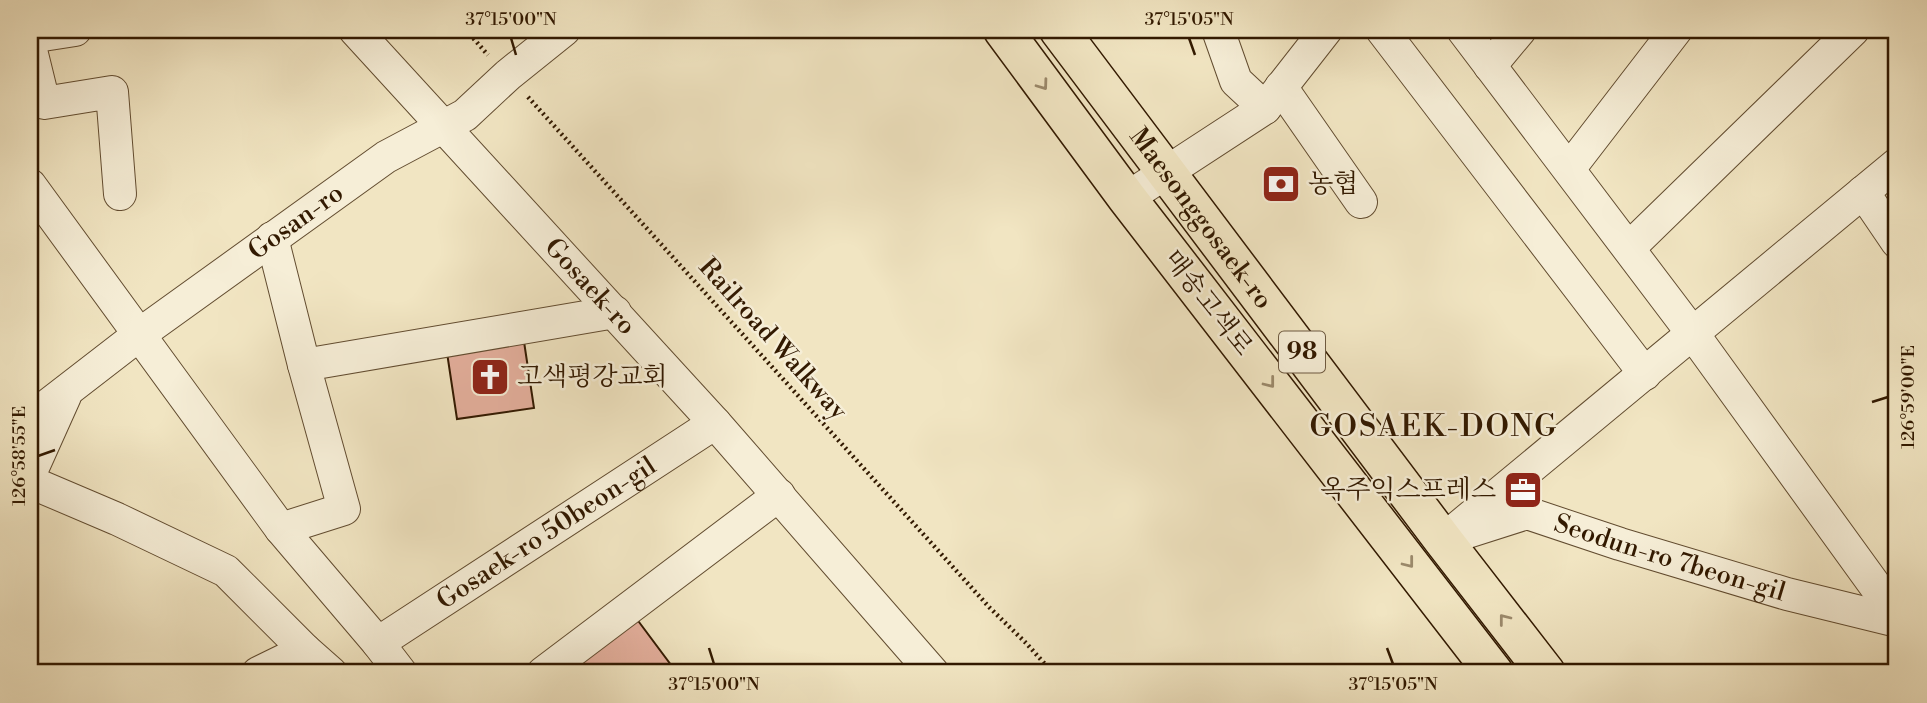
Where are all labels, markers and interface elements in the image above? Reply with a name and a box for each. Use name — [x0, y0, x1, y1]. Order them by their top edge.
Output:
text: 37°15'00"N — [465, 8, 557, 31]
text: 37°15'05"N — [1144, 8, 1234, 31]
one-way arrow — [1035, 77, 1047, 89]
street label: Maesonggosaek-ro — [1122, 121, 1280, 316]
bank icon: 농협 — [1260, 163, 1302, 205]
place label: 농협 — [1308, 168, 1358, 200]
street label: Gosan-ro — [242, 177, 350, 267]
street label: Gosaek-ro — [538, 231, 643, 342]
street label: 매송고색로 — [1157, 244, 1259, 362]
street label: Railroad Walkway — [692, 251, 854, 427]
road number: 98 — [1279, 332, 1325, 372]
text: 126°59'00"E — [1897, 345, 1920, 449]
church icon: 고색평강교회 — [469, 356, 511, 398]
place label: 고색평강교회 — [517, 361, 668, 393]
one-way arrow — [1261, 375, 1274, 388]
text: 126°58'55"E — [8, 406, 31, 506]
district label: GOSAEK-DONG — [1310, 408, 1558, 446]
street label: Gosaek-ro 50beon-gil — [431, 450, 662, 616]
office icon: 옥주익스프레스 — [1502, 469, 1544, 511]
place label: 옥주익스프레스 — [1320, 474, 1496, 506]
street label: Seodun-ro 7beon-gil — [1550, 507, 1789, 609]
one-way arrow — [1400, 555, 1413, 568]
one-way arrow — [1500, 615, 1513, 627]
text: 37°15'00"N — [668, 673, 760, 696]
text: 37°15'05"N — [1348, 673, 1438, 696]

